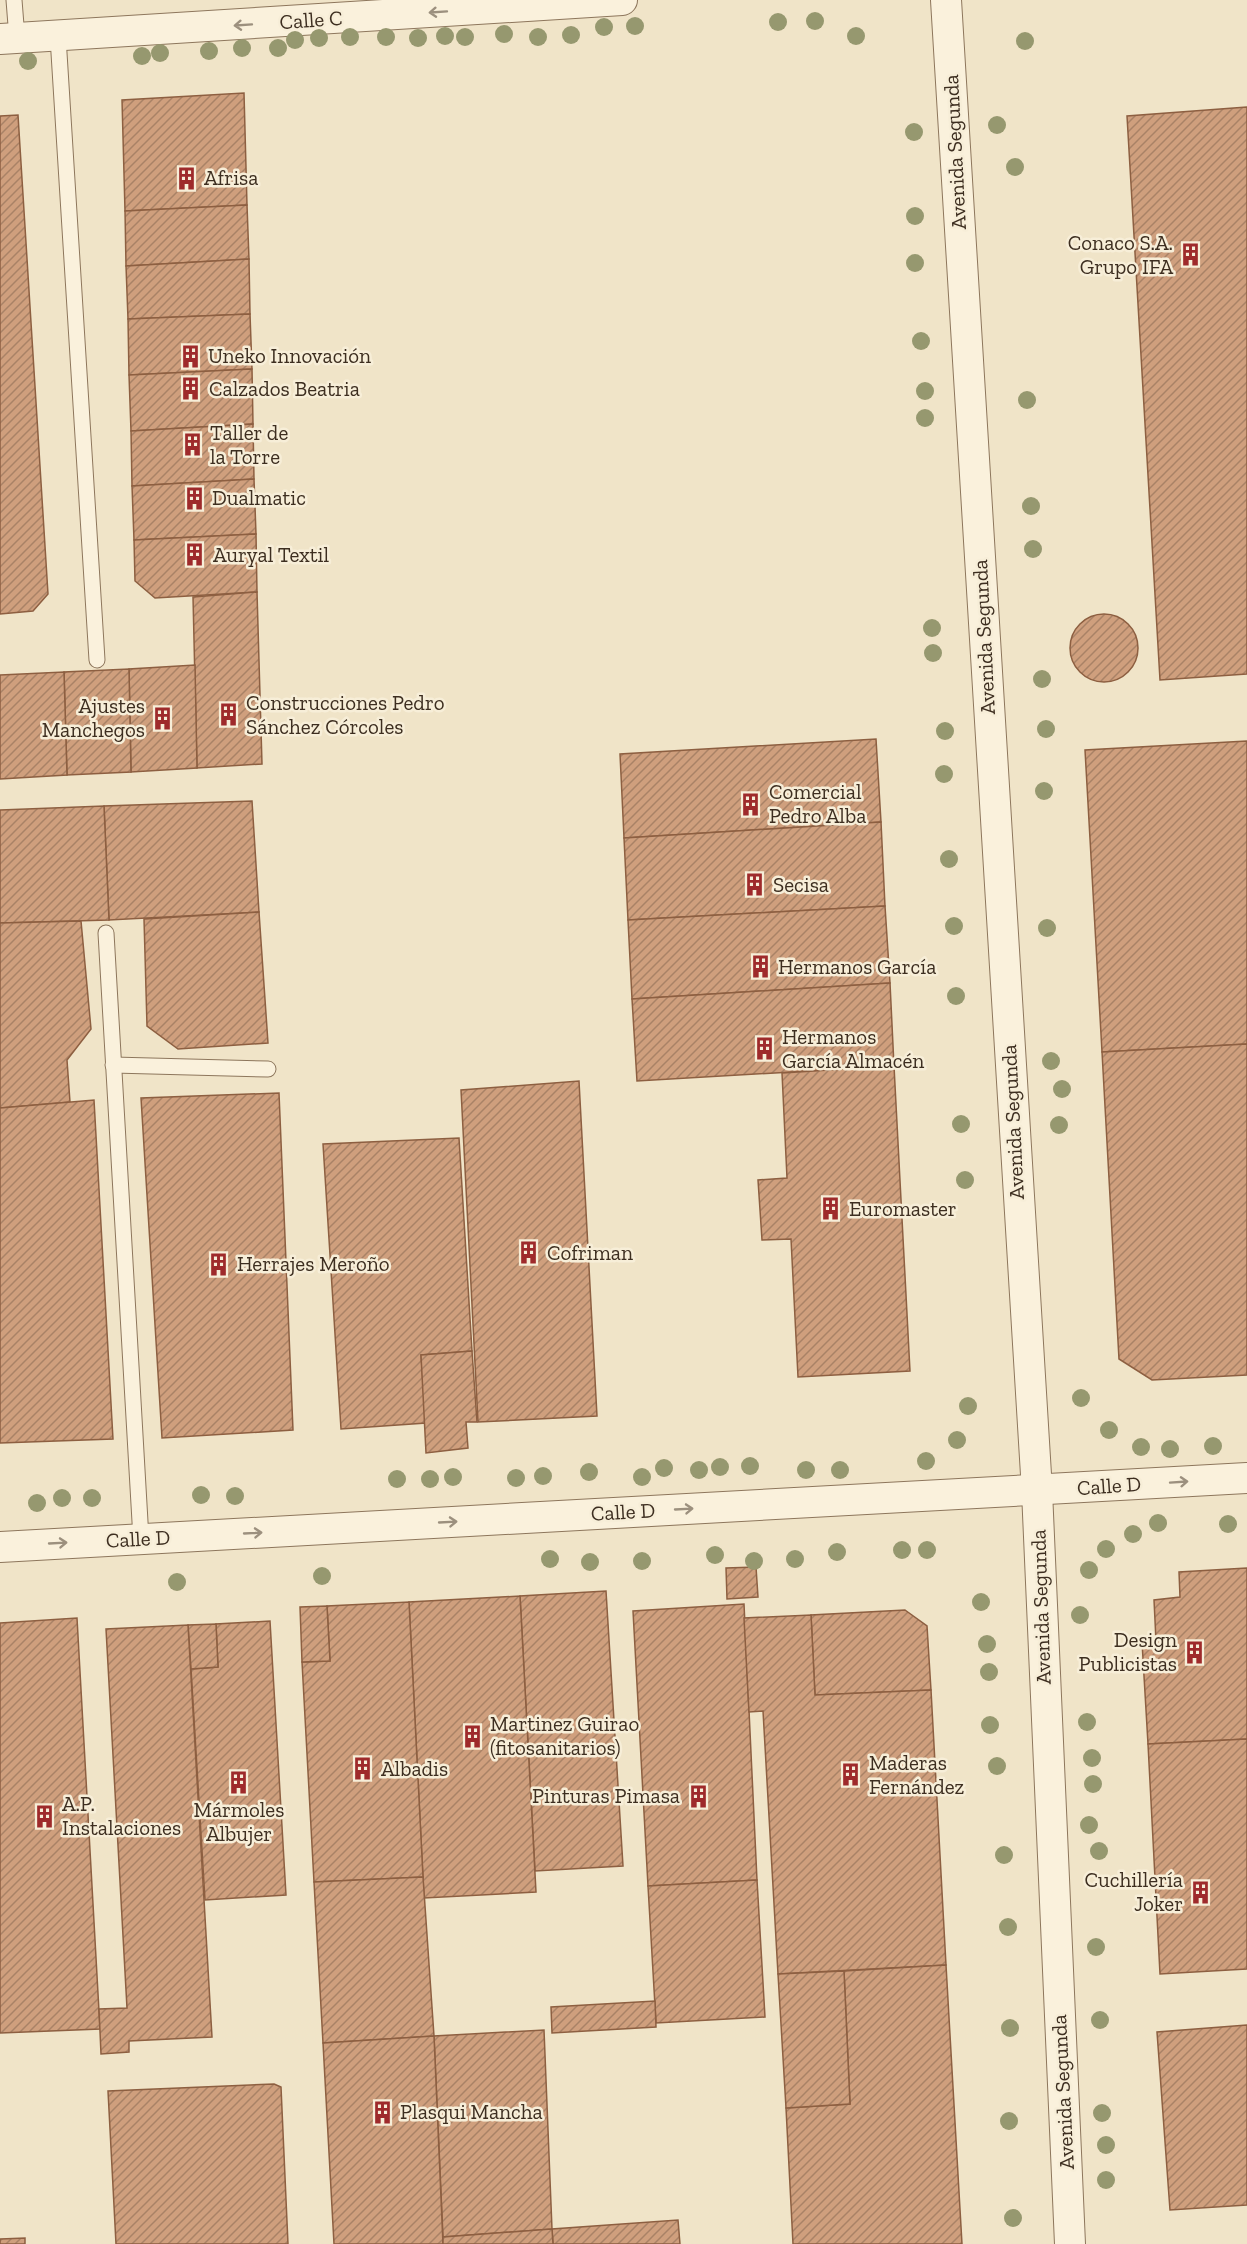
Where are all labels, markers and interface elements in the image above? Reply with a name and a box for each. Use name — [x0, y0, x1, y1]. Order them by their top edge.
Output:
street label: Calle C — [279, 5, 343, 34]
one-way arrow — [428, 7, 448, 18]
one-way arrow — [234, 19, 253, 30]
street label: Avenida Segunda — [938, 74, 971, 230]
building icon: Afrisa — [173, 165, 199, 191]
place label: Afrisa — [204, 165, 258, 190]
place label: Conaco S.A. Grupo IFA — [1068, 230, 1173, 279]
building icon: Conaco S.A. Grupo IFA — [1178, 242, 1204, 268]
building icon: Uneko Innovación — [177, 343, 203, 369]
place label: Uneko Innovación — [208, 343, 371, 368]
building icon: Calzados Beatria — [178, 376, 204, 402]
place label: Calzados Beatria — [209, 376, 360, 401]
place label: Taller de la Torre — [210, 420, 288, 469]
building icon: Taller de la Torre — [179, 432, 205, 458]
building icon: Dualmatic — [181, 485, 207, 511]
place label: Dualmatic — [212, 485, 306, 510]
building icon: Auryal Textil — [182, 542, 208, 568]
place label: Auryal Textil — [213, 542, 330, 567]
street label: Avenida Segunda — [967, 559, 1000, 715]
place label: Construcciones Pedro Sánchez Córcoles — [246, 690, 444, 739]
place label: Ajustes Manchegos — [42, 693, 145, 742]
building icon: Construcciones Pedro Sánchez Córcoles — [215, 702, 241, 728]
building icon: Ajustes Manchegos — [150, 705, 176, 731]
place label: Comercial Pedro Alba — [769, 779, 866, 828]
building icon: Comercial Pedro Alba — [738, 791, 764, 817]
building icon: Secisa — [742, 872, 768, 898]
place label: Secisa — [773, 872, 829, 897]
building icon: Hermanos García — [747, 954, 773, 980]
place label: Hermanos García — [778, 954, 936, 979]
place label: Hermanos García Almacén — [782, 1024, 924, 1073]
building icon: Hermanos García Almacén — [751, 1036, 777, 1062]
street label: Avenida Segunda — [996, 1044, 1029, 1200]
building icon: Euromaster — [818, 1196, 844, 1222]
place label: Euromaster — [849, 1196, 957, 1221]
building icon: Cofriman — [516, 1240, 542, 1266]
place label: Cofriman — [547, 1240, 633, 1265]
building icon: Herrajes Meroño — [206, 1251, 232, 1277]
place label: Herrajes Meroño — [237, 1251, 389, 1277]
street label: Calle D — [1076, 1471, 1142, 1500]
one-way arrow — [1168, 1476, 1188, 1487]
street label: Calle D — [590, 1497, 656, 1526]
one-way arrow — [674, 1503, 694, 1514]
one-way arrow — [437, 1516, 457, 1527]
street label: Calle D — [105, 1524, 171, 1553]
one-way arrow — [243, 1527, 263, 1538]
street label: Avenida Segunda — [1025, 1529, 1056, 1685]
one-way arrow — [48, 1538, 68, 1549]
place label: Design Publicistas — [1079, 1627, 1177, 1676]
building icon: Design Publicistas — [1182, 1639, 1208, 1665]
place label: Martinez Guirao (fitosanitarios) — [490, 1711, 639, 1760]
building icon: Martinez Guirao (fitosanitarios) — [459, 1723, 485, 1749]
place label: Maderas Fernández — [869, 1750, 965, 1799]
building icon: Albadis — [350, 1756, 376, 1782]
place label: Albadis — [381, 1756, 448, 1781]
building icon: Maderas Fernández — [838, 1762, 864, 1788]
building icon: Mármoles Albujer — [226, 1769, 252, 1795]
place label: Pinturas Pimasa — [532, 1783, 680, 1808]
building icon: Pinturas Pimasa — [685, 1783, 711, 1809]
place label: A.P. Instalaciones — [62, 1791, 181, 1840]
place label: Mármoles Albujer — [194, 1797, 284, 1847]
building icon: A.P. Instalaciones — [31, 1803, 57, 1829]
place label: Cuchillería Joker — [1084, 1867, 1183, 1916]
building icon: Cuchillería Joker — [1188, 1879, 1214, 1905]
street label: Avenida Segunda — [1046, 2014, 1079, 2170]
building icon: Plasqui Mancha — [369, 2099, 395, 2125]
place label: Plasqui Mancha — [400, 2099, 543, 2124]

